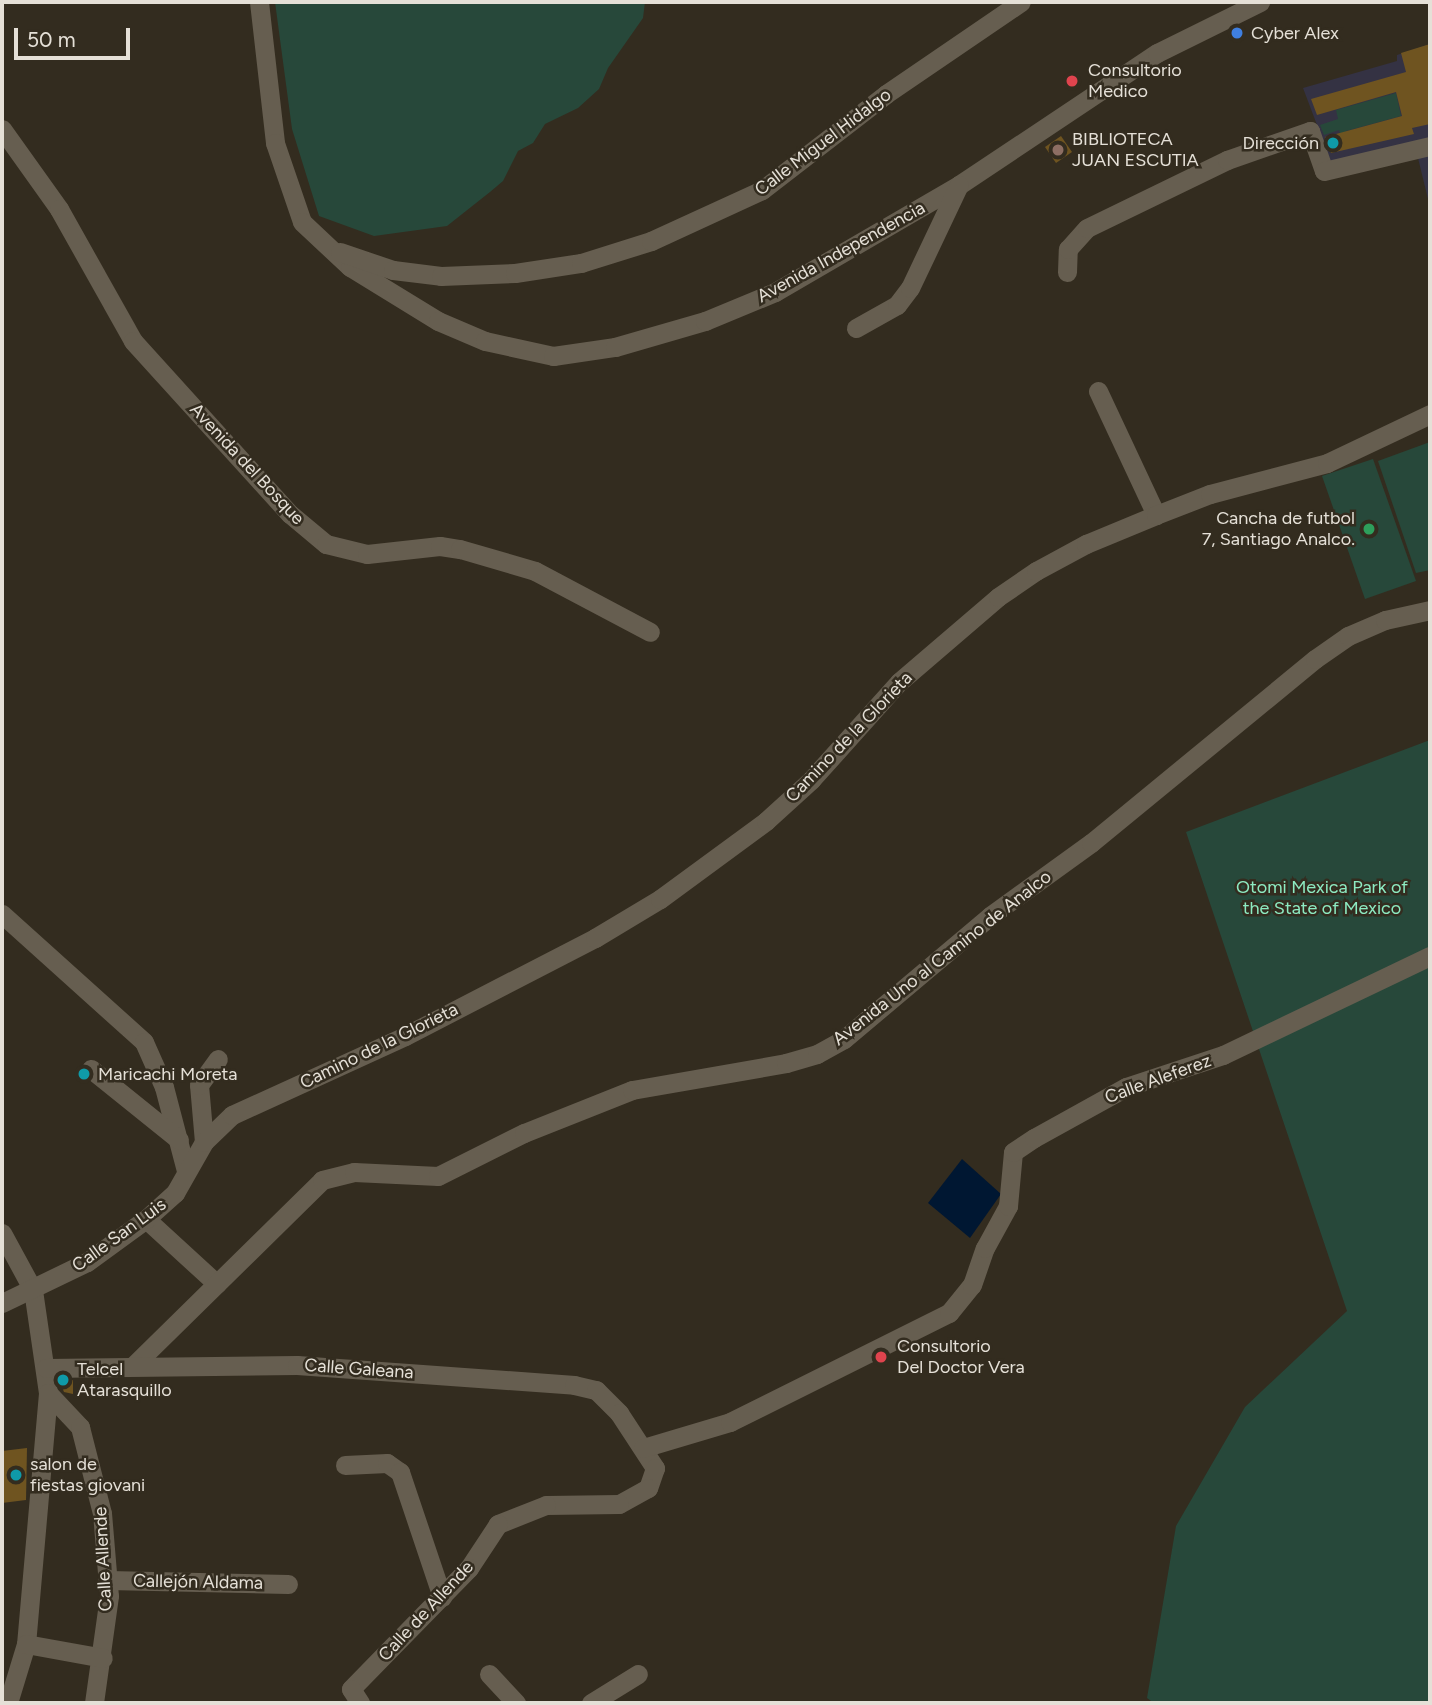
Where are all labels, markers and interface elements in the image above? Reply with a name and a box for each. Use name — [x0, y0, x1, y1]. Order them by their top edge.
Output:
scale bar — [18, 14, 133, 58]
place label: Cyber Alex — [1251, 22, 1339, 44]
marker: Cyber Alex — [1229, 25, 1245, 41]
text: 50 m — [27, 27, 76, 52]
place label: Consultorio Medico — [1088, 60, 1182, 102]
marker: Consultorio Medico — [1062, 71, 1082, 91]
street label: Calle Miguel Hidalgo — [751, 84, 895, 200]
place label: BIBLIOTECA JUAN ESCUTIA — [1072, 129, 1199, 172]
place label: Dirección — [1242, 132, 1319, 154]
marker: Dirección — [1325, 135, 1341, 151]
marker: BIBLIOTECA JUAN ESCUTIA — [1050, 142, 1066, 158]
street label: Avenida Independencia — [753, 197, 929, 307]
street label: Avenida del Bosque — [185, 399, 309, 529]
place label: Cancha de futbol 7, Santiago Analco. — [1202, 508, 1355, 550]
marker: Cancha de futbol 7, Santiago Analco. — [1361, 521, 1377, 537]
street label: Camino de la Glorieta — [781, 667, 917, 807]
street label: Avenida Uno al Camino de Analco — [828, 866, 1056, 1050]
park label: Otomi Mexica Park of the State of Mexico — [1236, 877, 1408, 920]
street label: Camino de la Glorieta — [296, 998, 462, 1094]
street label: Calle Aleferez — [1102, 1050, 1214, 1108]
place label: Maricachi Moreta — [98, 1063, 238, 1085]
marker: Maricachi Moreta — [76, 1066, 92, 1082]
street label: Calle San Luis — [68, 1194, 170, 1276]
place label: Consultorio Del Doctor Vera — [897, 1336, 1025, 1378]
marker: Consultorio Del Doctor Vera — [871, 1347, 891, 1367]
street label: Calle Galeana — [304, 1354, 414, 1384]
place label: Telcel Atarasquillo — [77, 1359, 172, 1402]
marker: Telcel Atarasquillo — [55, 1372, 71, 1388]
place label: salon de fiestas giovani — [30, 1454, 145, 1496]
marker: salon de fiestas giovani — [8, 1467, 24, 1483]
street label: Calle Allende — [89, 1506, 117, 1612]
street label: Calle de Allende — [374, 1556, 478, 1666]
street label: Callejón Aldama — [133, 1570, 263, 1594]

